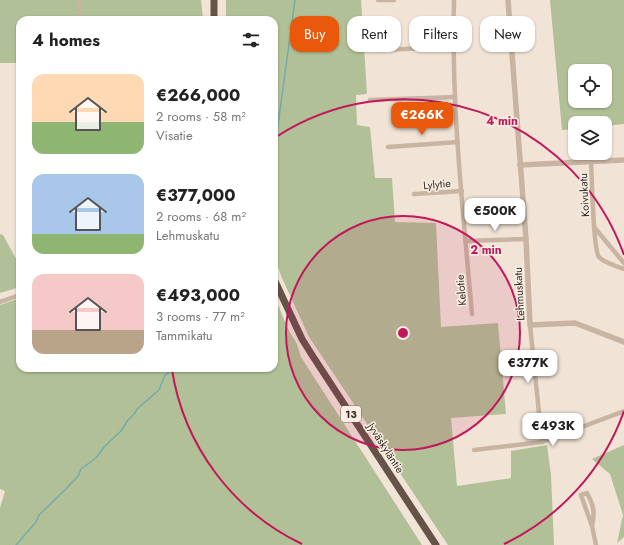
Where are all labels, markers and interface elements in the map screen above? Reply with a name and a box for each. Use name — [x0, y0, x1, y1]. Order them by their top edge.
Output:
chip: Buy — [290, 16, 339, 52]
chip: Rent — [347, 16, 401, 52]
chip: Filters — [409, 16, 472, 52]
chip: New — [480, 16, 535, 52]
text: 4 homes — [32, 28, 100, 52]
icon: filters — [240, 29, 262, 51]
map controls — [568, 64, 612, 160]
button: locate — [568, 64, 612, 108]
text: €266,000 — [156, 83, 240, 107]
icon: home — [64, 90, 112, 138]
pin: €266K — [394, 102, 450, 136]
text: €266K — [400, 105, 444, 124]
text: 2 rooms · 58 m² — [156, 107, 246, 126]
text: 4 min — [486, 112, 518, 130]
button: layers — [568, 116, 612, 160]
text: Visatie — [156, 126, 193, 145]
street label: Koivukatu — [575, 173, 593, 217]
street label: Lylytie — [422, 175, 452, 193]
text: €377,000 — [156, 183, 236, 207]
icon: home — [64, 190, 112, 238]
pin: €500K — [467, 198, 523, 232]
text: €500K — [473, 201, 517, 220]
text: 2 rooms · 68 m² — [156, 207, 246, 226]
text: Lehmuskatu — [156, 226, 220, 245]
text: 2 min — [470, 241, 502, 259]
street label: Lehmuskatu — [510, 267, 528, 321]
street label: Kelotie — [452, 273, 470, 306]
text: €493,000 — [156, 283, 240, 307]
icon: home — [64, 290, 112, 338]
text: 3 rooms · 77 m² — [156, 307, 245, 326]
text: Tammikatu — [156, 326, 213, 345]
centre of rings — [396, 326, 410, 340]
pin: €377K — [500, 350, 556, 384]
text: €377K — [507, 353, 549, 372]
road number: 13 — [341, 406, 361, 422]
pin: €493K — [525, 413, 581, 447]
text: €493K — [531, 416, 575, 435]
street label: Jyväskyläntie — [363, 418, 408, 477]

